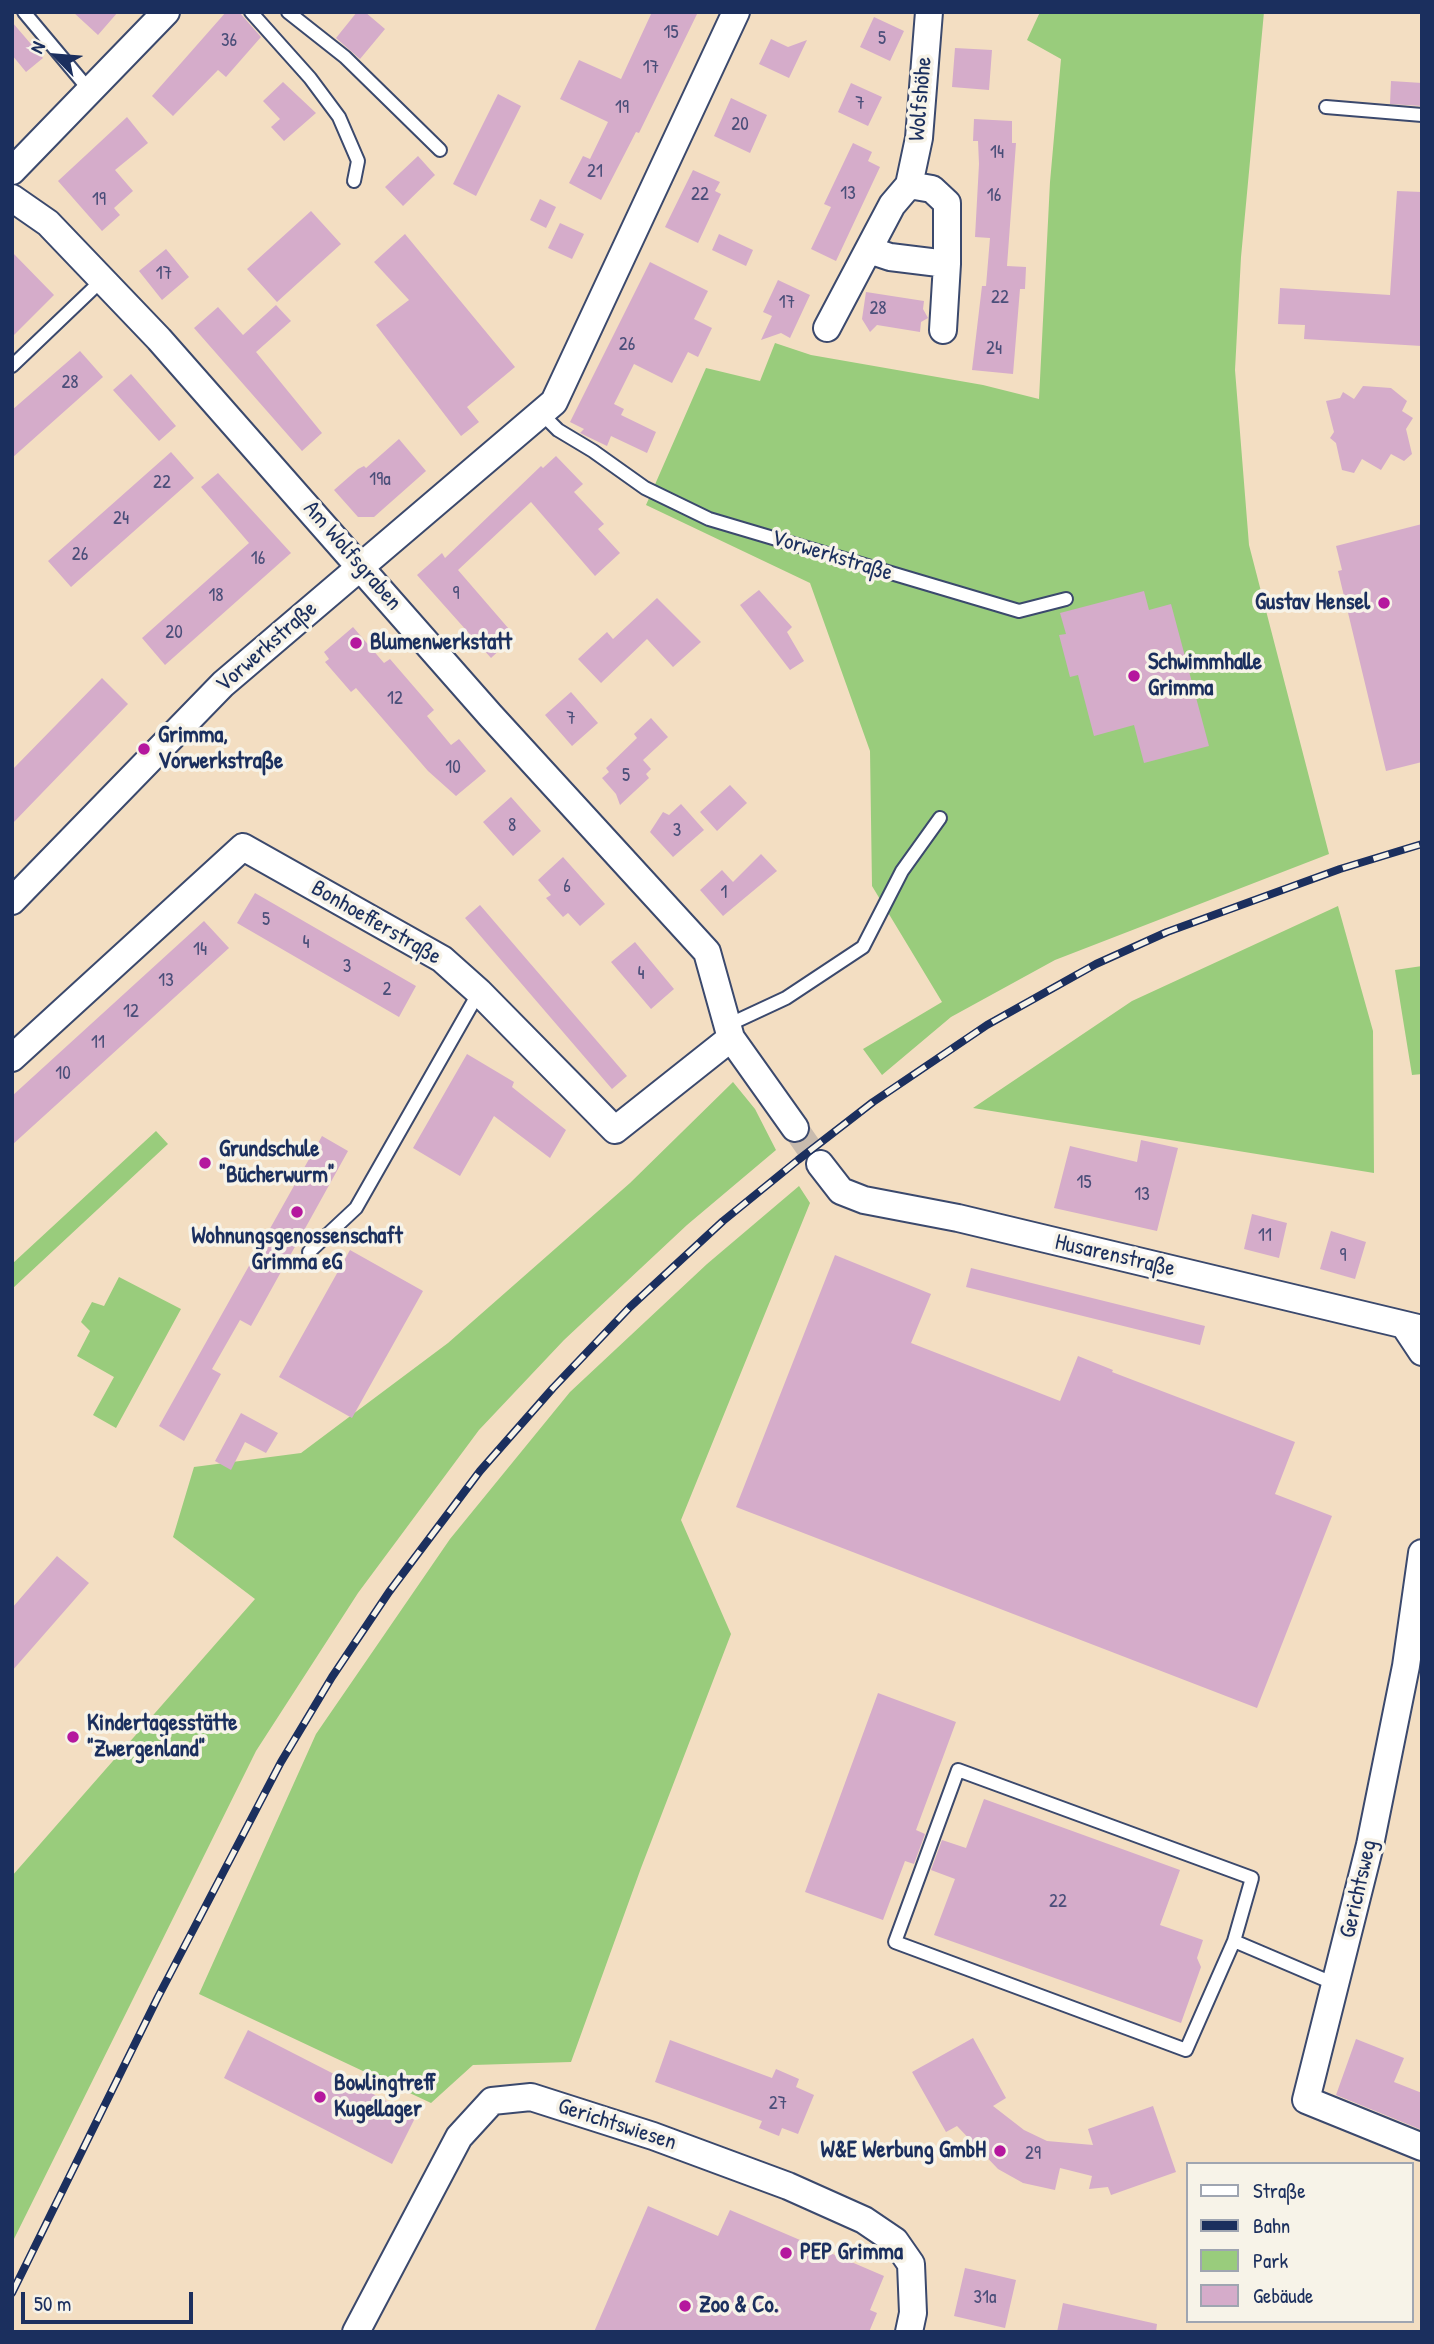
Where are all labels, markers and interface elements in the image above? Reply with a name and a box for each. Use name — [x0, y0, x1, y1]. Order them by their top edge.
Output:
north arrow — [21, 21, 91, 91]
house number: 15 — [664, 22, 678, 44]
house number: 5 — [878, 28, 886, 50]
house number: 36 — [221, 30, 237, 52]
text: N — [23, 37, 51, 57]
street label: Wolfshöhe — [904, 56, 938, 142]
house number: 17 — [643, 57, 659, 79]
house number: 7 — [855, 93, 865, 115]
house number: 19 — [615, 97, 629, 119]
house number: 20 — [731, 114, 749, 136]
house number: 14 — [990, 142, 1004, 164]
house number: 21 — [587, 161, 603, 183]
house number: 13 — [840, 183, 856, 205]
house number: 22 — [691, 184, 709, 206]
house number: 16 — [987, 185, 1001, 207]
house number: 19 — [92, 189, 106, 211]
house number: 17 — [156, 263, 172, 285]
house number: 22 — [991, 287, 1009, 309]
house number: 17 — [779, 292, 795, 314]
house number: 28 — [869, 298, 887, 320]
house number: 26 — [619, 334, 635, 356]
house number: 24 — [986, 338, 1002, 360]
house number: 28 — [61, 372, 79, 394]
house number: 19a — [369, 469, 391, 491]
house number: 22 — [153, 472, 171, 494]
street label: Am Wolfsgraben — [297, 496, 407, 616]
house number: 24 — [113, 508, 129, 530]
street label: Vorwerkstraße — [768, 524, 896, 588]
house number: 26 — [72, 544, 88, 566]
house number: 16 — [251, 548, 265, 570]
house number: 9 — [453, 583, 459, 605]
house number: 18 — [208, 585, 224, 607]
place label: Gustav Hensel — [1255, 589, 1370, 617]
marker: Gustav Hensel — [1376, 595, 1392, 611]
street label: Vorwerkstraße — [211, 596, 323, 698]
house number: 20 — [165, 622, 183, 644]
place label: Blumenwerkstatt — [370, 629, 512, 657]
marker: Blumenwerkstatt — [348, 635, 364, 651]
place label: Schwimmhalle Grimma — [1148, 649, 1262, 703]
marker: Schwimmhalle Grimma — [1126, 668, 1142, 684]
house number: 12 — [387, 688, 403, 710]
house number: 7 — [566, 708, 576, 730]
place label: Grimma, Vorwerkstraße — [158, 722, 283, 776]
marker: Grimma, Vorwerkstraße — [136, 741, 152, 757]
house number: 10 — [445, 757, 461, 779]
house number: 5 — [622, 765, 630, 787]
house number: 8 — [508, 815, 516, 837]
house number: 3 — [673, 820, 681, 842]
street label: Bonhoefferstraße — [306, 875, 446, 971]
house number: 6 — [563, 876, 571, 898]
house number: 1 — [721, 882, 727, 904]
house number: 5 — [262, 909, 270, 931]
house number: 4 — [302, 932, 310, 954]
house number: 14 — [193, 939, 207, 961]
house number: 3 — [343, 956, 351, 978]
house number: 4 — [637, 963, 645, 985]
house number: 13 — [158, 970, 174, 992]
house number: 2 — [383, 979, 391, 1001]
house number: 12 — [123, 1001, 139, 1023]
house number: 11 — [91, 1032, 105, 1054]
house number: 10 — [55, 1063, 71, 1085]
place label: Grundschule "Bücherwurm" — [219, 1136, 335, 1190]
marker: Grundschule "Bücherwurm" — [197, 1155, 213, 1171]
house number: 15 — [1077, 1172, 1091, 1194]
house number: 13 — [1134, 1184, 1150, 1206]
marker: Wohnungsgenossenschaft Grimma eG — [289, 1204, 305, 1220]
place label: Wohnungsgenossenschaft Grimma eG — [191, 1223, 403, 1277]
house number: 11 — [1258, 1225, 1272, 1247]
street label: Husarenstraße — [1052, 1229, 1178, 1283]
house number: 9 — [1340, 1245, 1346, 1267]
place label: Kindertagesstätte "Zwergenland" — [87, 1710, 237, 1764]
marker: Kindertagesstätte "Zwergenland" — [65, 1729, 81, 1745]
street label: Gerichtsweg — [1334, 1837, 1384, 1941]
house number: 22 — [1049, 1891, 1067, 1913]
place label: Bowlingtreff Kugellager — [334, 2070, 435, 2124]
marker: Bowlingtreff Kugellager — [312, 2089, 328, 2105]
street label: Gerichtswiesen — [554, 2093, 680, 2157]
house number: 27 — [769, 2093, 787, 2115]
place label: W&E Werbung GmbH — [820, 2137, 986, 2165]
marker: W&E Werbung GmbH — [992, 2143, 1008, 2159]
house number: 29 — [1025, 2143, 1041, 2165]
legend — [1186, 2162, 1413, 2323]
text: Straße — [1253, 2176, 1306, 2205]
text: Bahn — [1253, 2211, 1290, 2240]
place label: PEP Grimma — [800, 2239, 903, 2267]
marker: PEP Grimma — [778, 2245, 794, 2261]
text: Park — [1253, 2246, 1288, 2275]
scale bar — [24, 2278, 196, 2322]
text: Gebäude — [1253, 2281, 1313, 2310]
house number: 31a — [974, 2287, 996, 2309]
text: 50 m — [34, 2289, 71, 2318]
place label: Zoo & Co. — [699, 2292, 779, 2320]
marker: Zoo & Co. — [677, 2298, 693, 2314]

